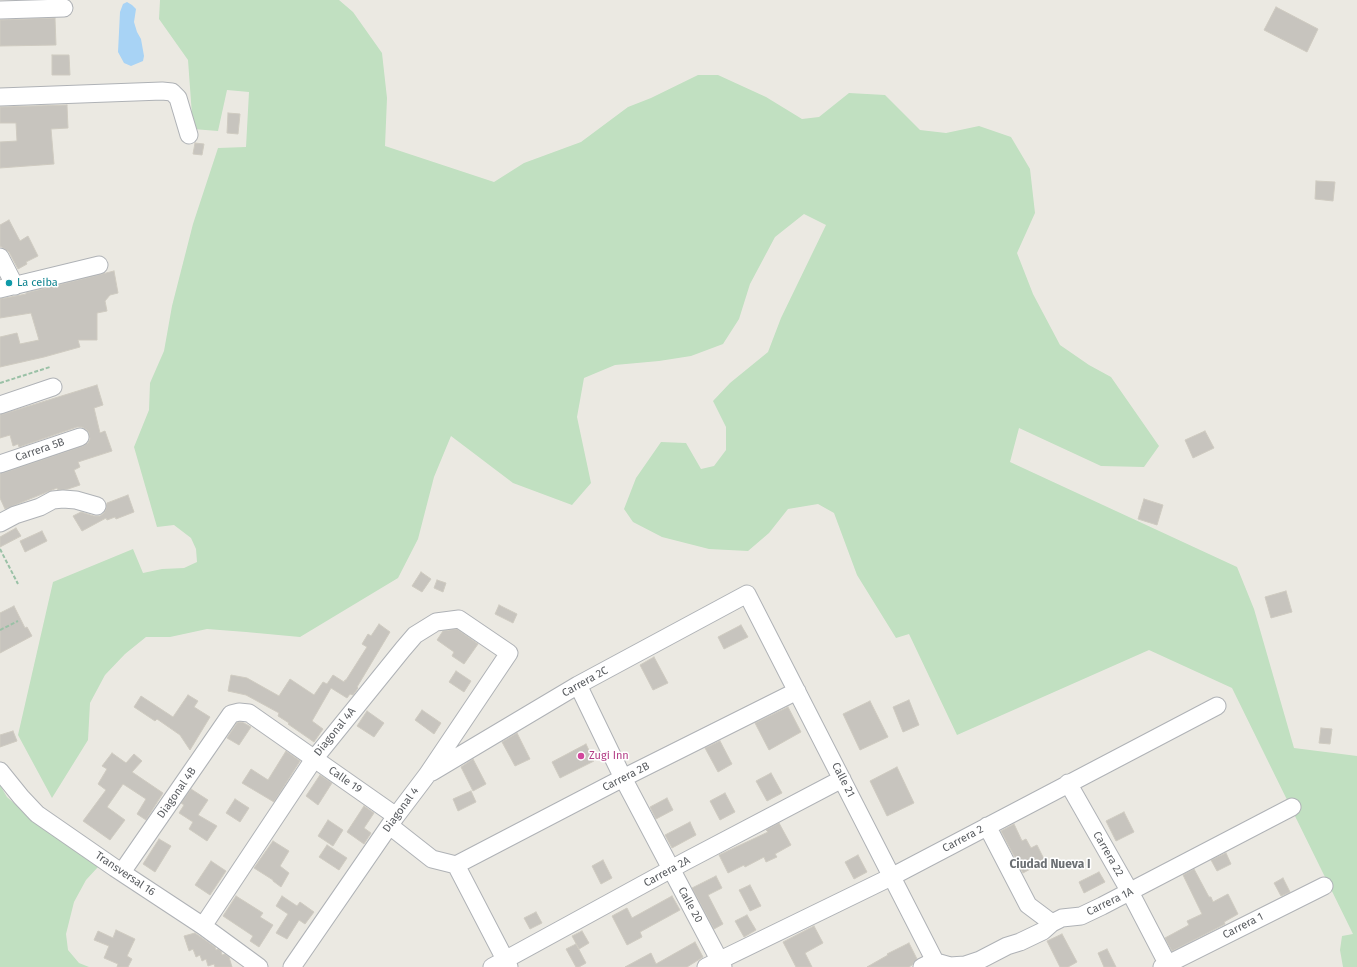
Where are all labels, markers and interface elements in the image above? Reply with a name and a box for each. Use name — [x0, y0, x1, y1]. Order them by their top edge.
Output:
place label: La ceiba — [17, 276, 58, 290]
marker: La ceiba — [4, 278, 14, 288]
street label: Carrera 5B — [14, 435, 66, 465]
street label: Carrera 2C — [560, 664, 610, 700]
street label: Diagonal 4A — [311, 705, 359, 759]
place label: Zugi Inn — [589, 749, 629, 763]
marker: Zugi Inn — [576, 751, 586, 761]
street label: Carrera 2B — [600, 760, 652, 794]
street label: Calle 21 — [829, 760, 857, 800]
street label: Calle 19 — [326, 764, 364, 796]
street label: Diagonal 4B — [155, 765, 199, 821]
street label: Diagonal 4 — [380, 785, 422, 835]
street label: Carrera 2 — [940, 823, 986, 855]
street label: Carrera 22 — [1090, 829, 1126, 879]
street label: Transversal 16 — [92, 849, 158, 899]
street label: Carrera 2A — [642, 854, 692, 890]
district label: Ciudad Nueva I — [1009, 858, 1091, 872]
street label: Calle 20 — [675, 885, 705, 925]
street label: Carrera 1A — [1085, 885, 1135, 919]
street label: Carrera 1 — [1221, 910, 1265, 942]

